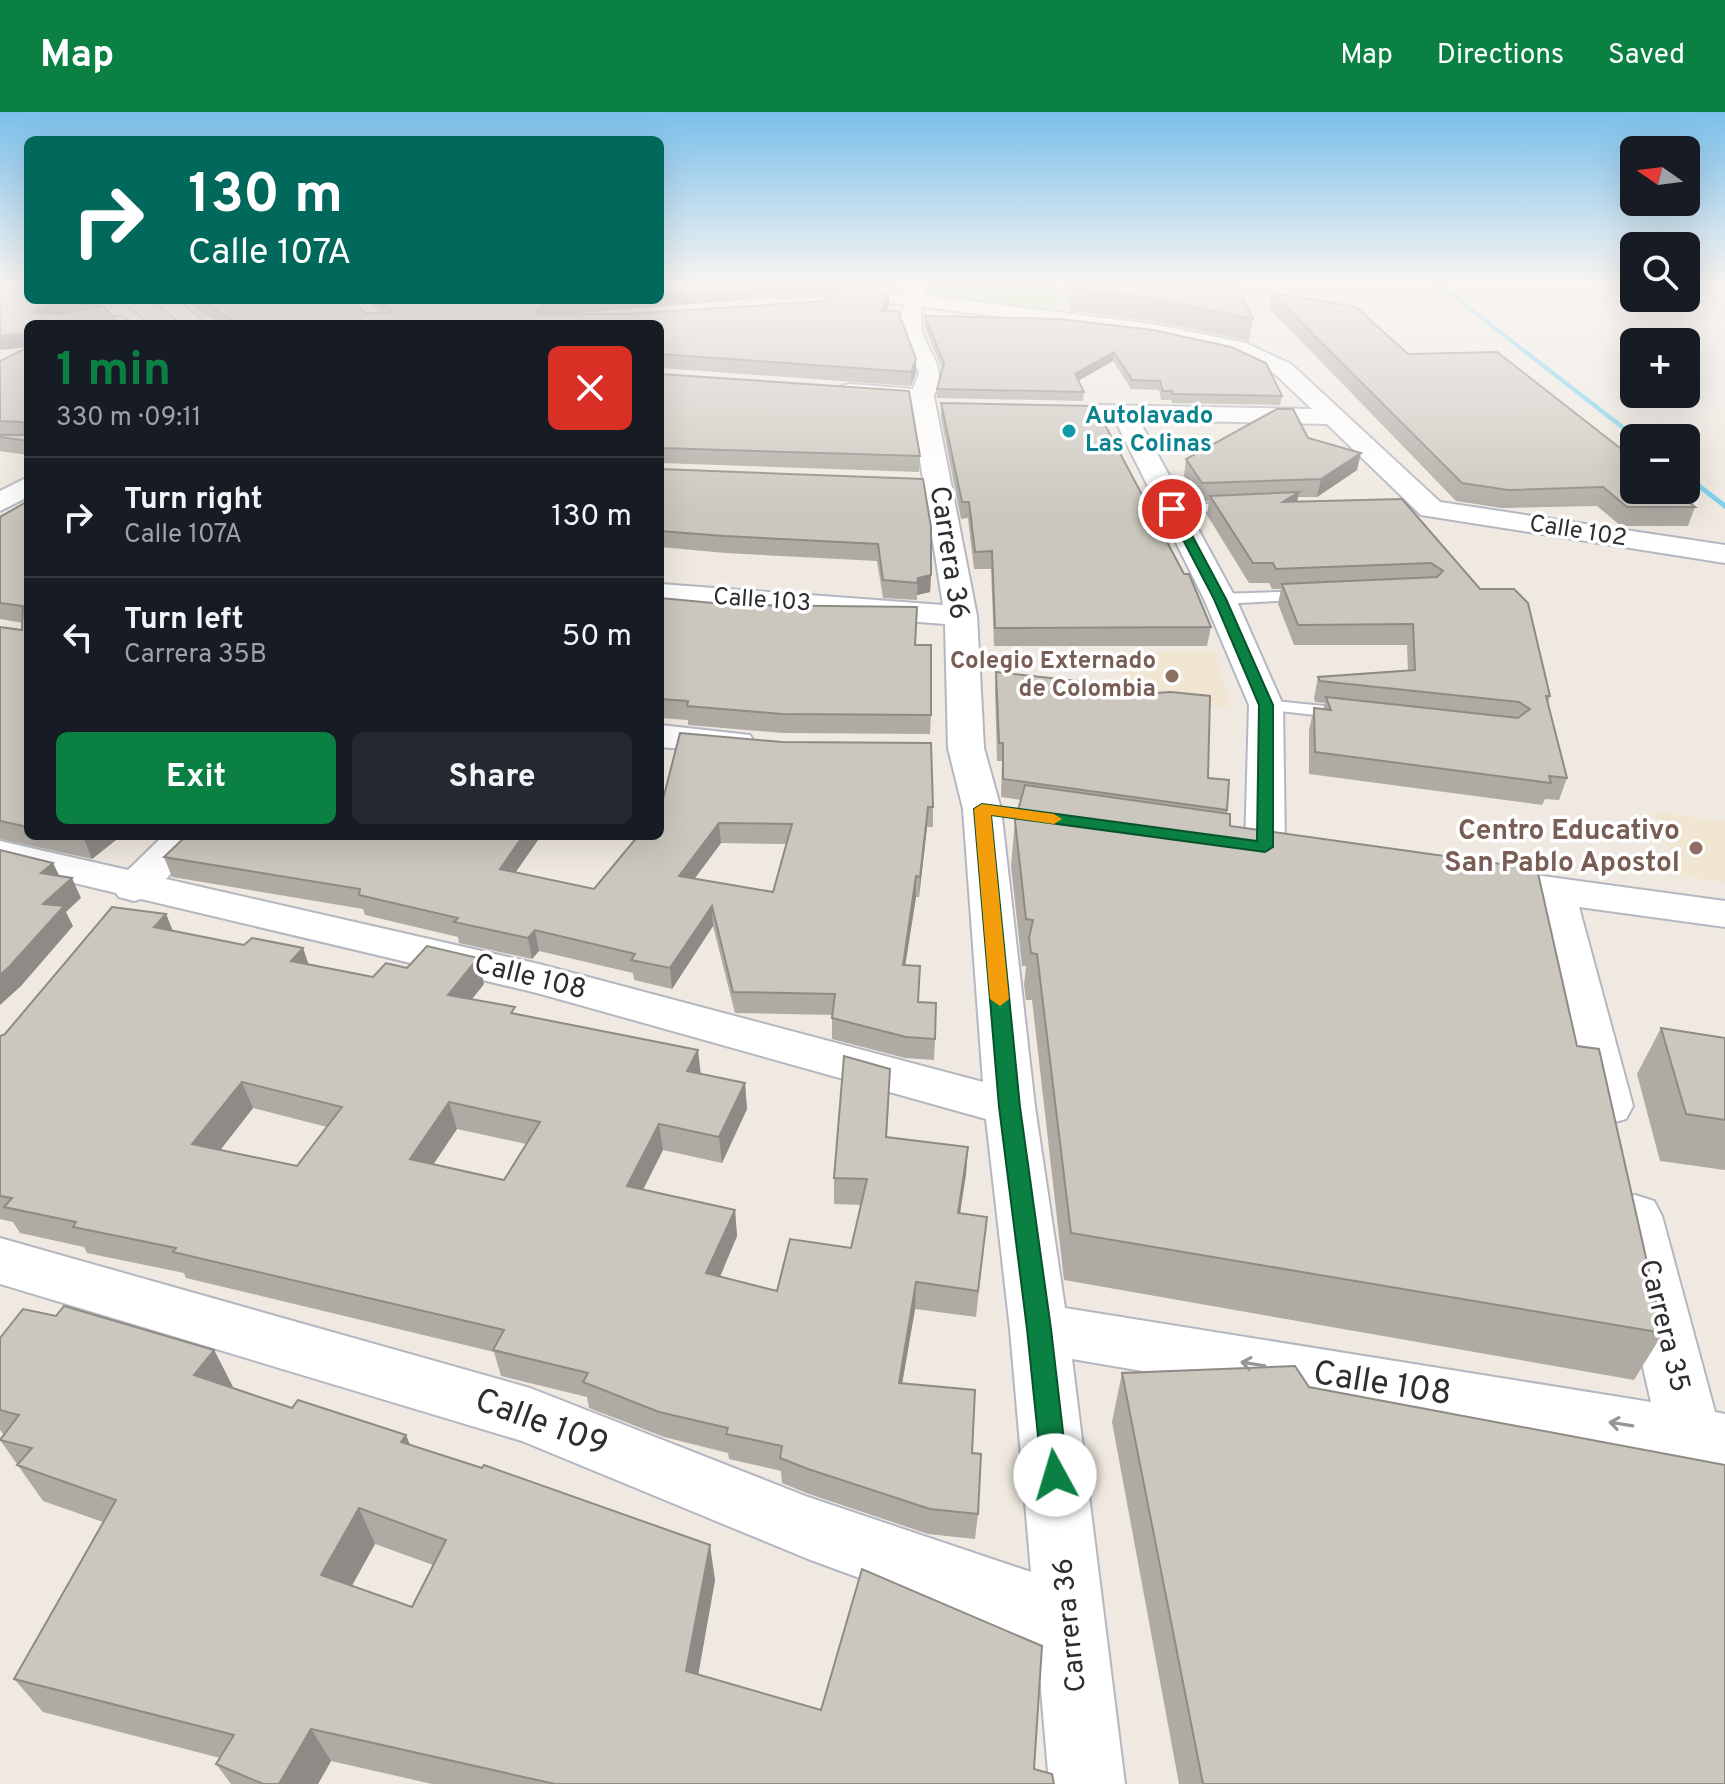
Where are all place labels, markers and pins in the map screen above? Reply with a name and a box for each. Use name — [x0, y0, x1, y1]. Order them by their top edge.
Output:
place label: Autolavado Las Colinas — [1085, 402, 1213, 460]
marker: Autolavado Las Colinas — [1060, 422, 1078, 440]
pin — [1138, 475, 1206, 543]
place label: Colegio Externado de Colombia — [950, 647, 1156, 705]
marker: Colegio Externado de Colombia — [1163, 667, 1181, 685]
place label: Centro Educativo San Pablo Apostol — [1444, 814, 1680, 882]
marker: Centro Educativo San Pablo Apostol — [1687, 839, 1705, 857]

